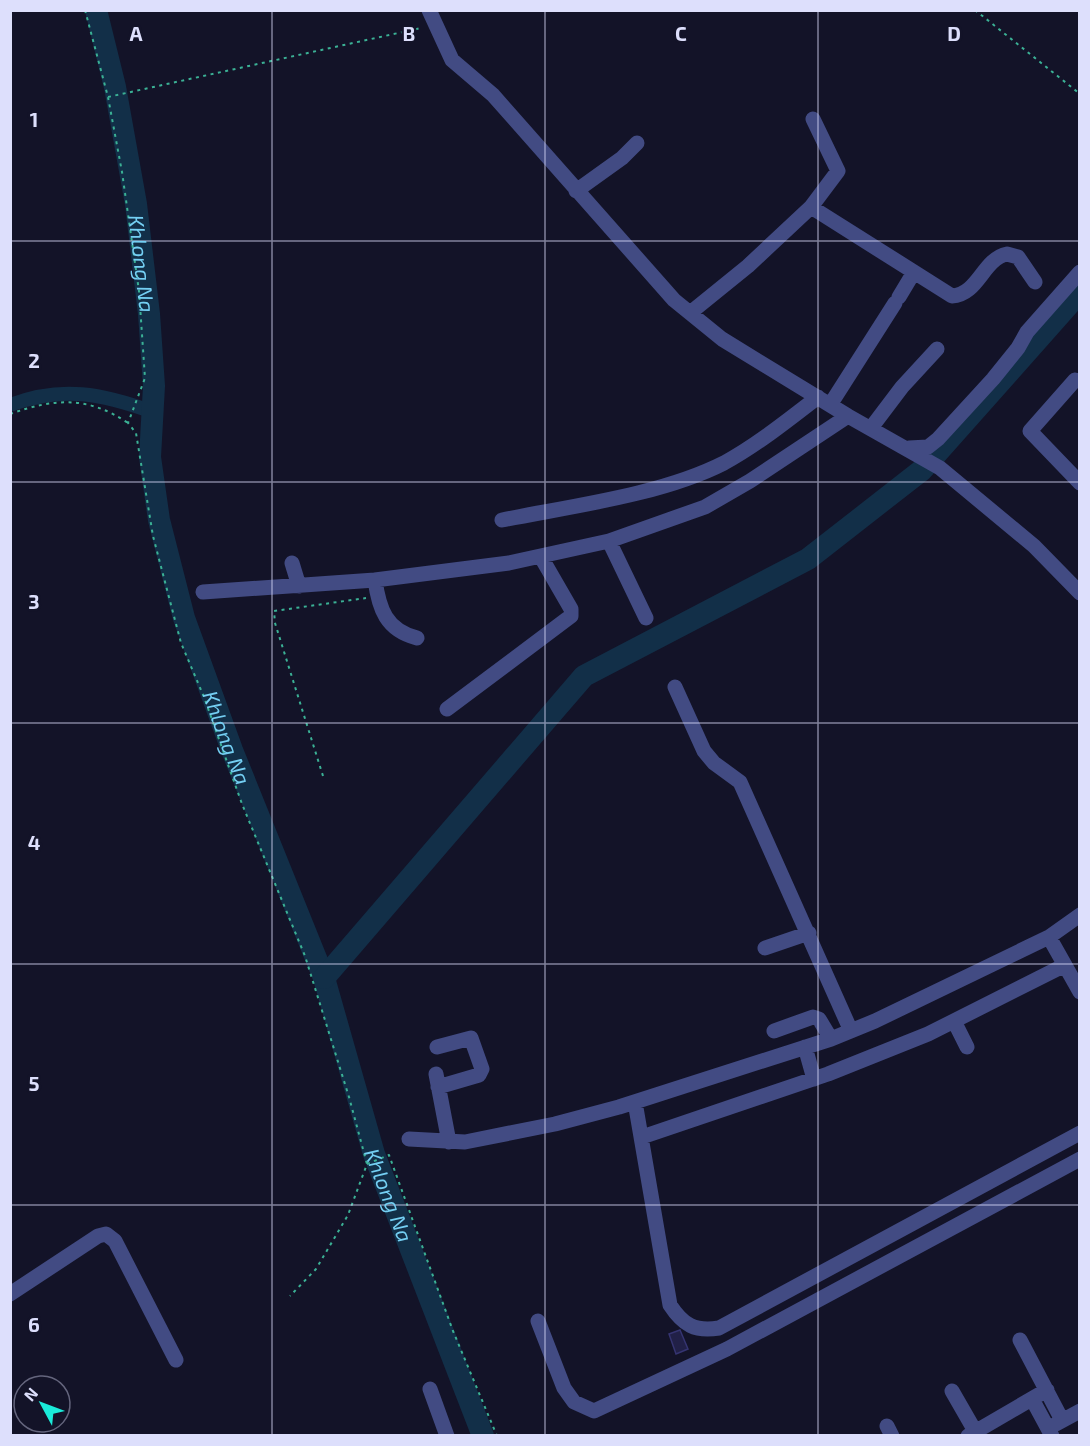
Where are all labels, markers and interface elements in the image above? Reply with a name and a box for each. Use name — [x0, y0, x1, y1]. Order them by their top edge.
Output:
text: A — [129, 21, 143, 45]
text: B — [403, 21, 415, 45]
text: C — [675, 21, 687, 45]
text: D — [947, 21, 961, 45]
text: 1 — [30, 107, 38, 131]
water label: Khlong Na — [125, 213, 161, 314]
text: 2 — [28, 348, 40, 372]
text: 3 — [28, 589, 40, 613]
water label: Khlong Na — [199, 687, 257, 788]
text: 4 — [28, 830, 41, 854]
text: 5 — [28, 1071, 40, 1095]
water label: Khlong Na — [360, 1144, 419, 1245]
text: 6 — [28, 1312, 40, 1336]
north arrow — [12, 1374, 72, 1434]
text: N — [19, 1383, 41, 1404]

